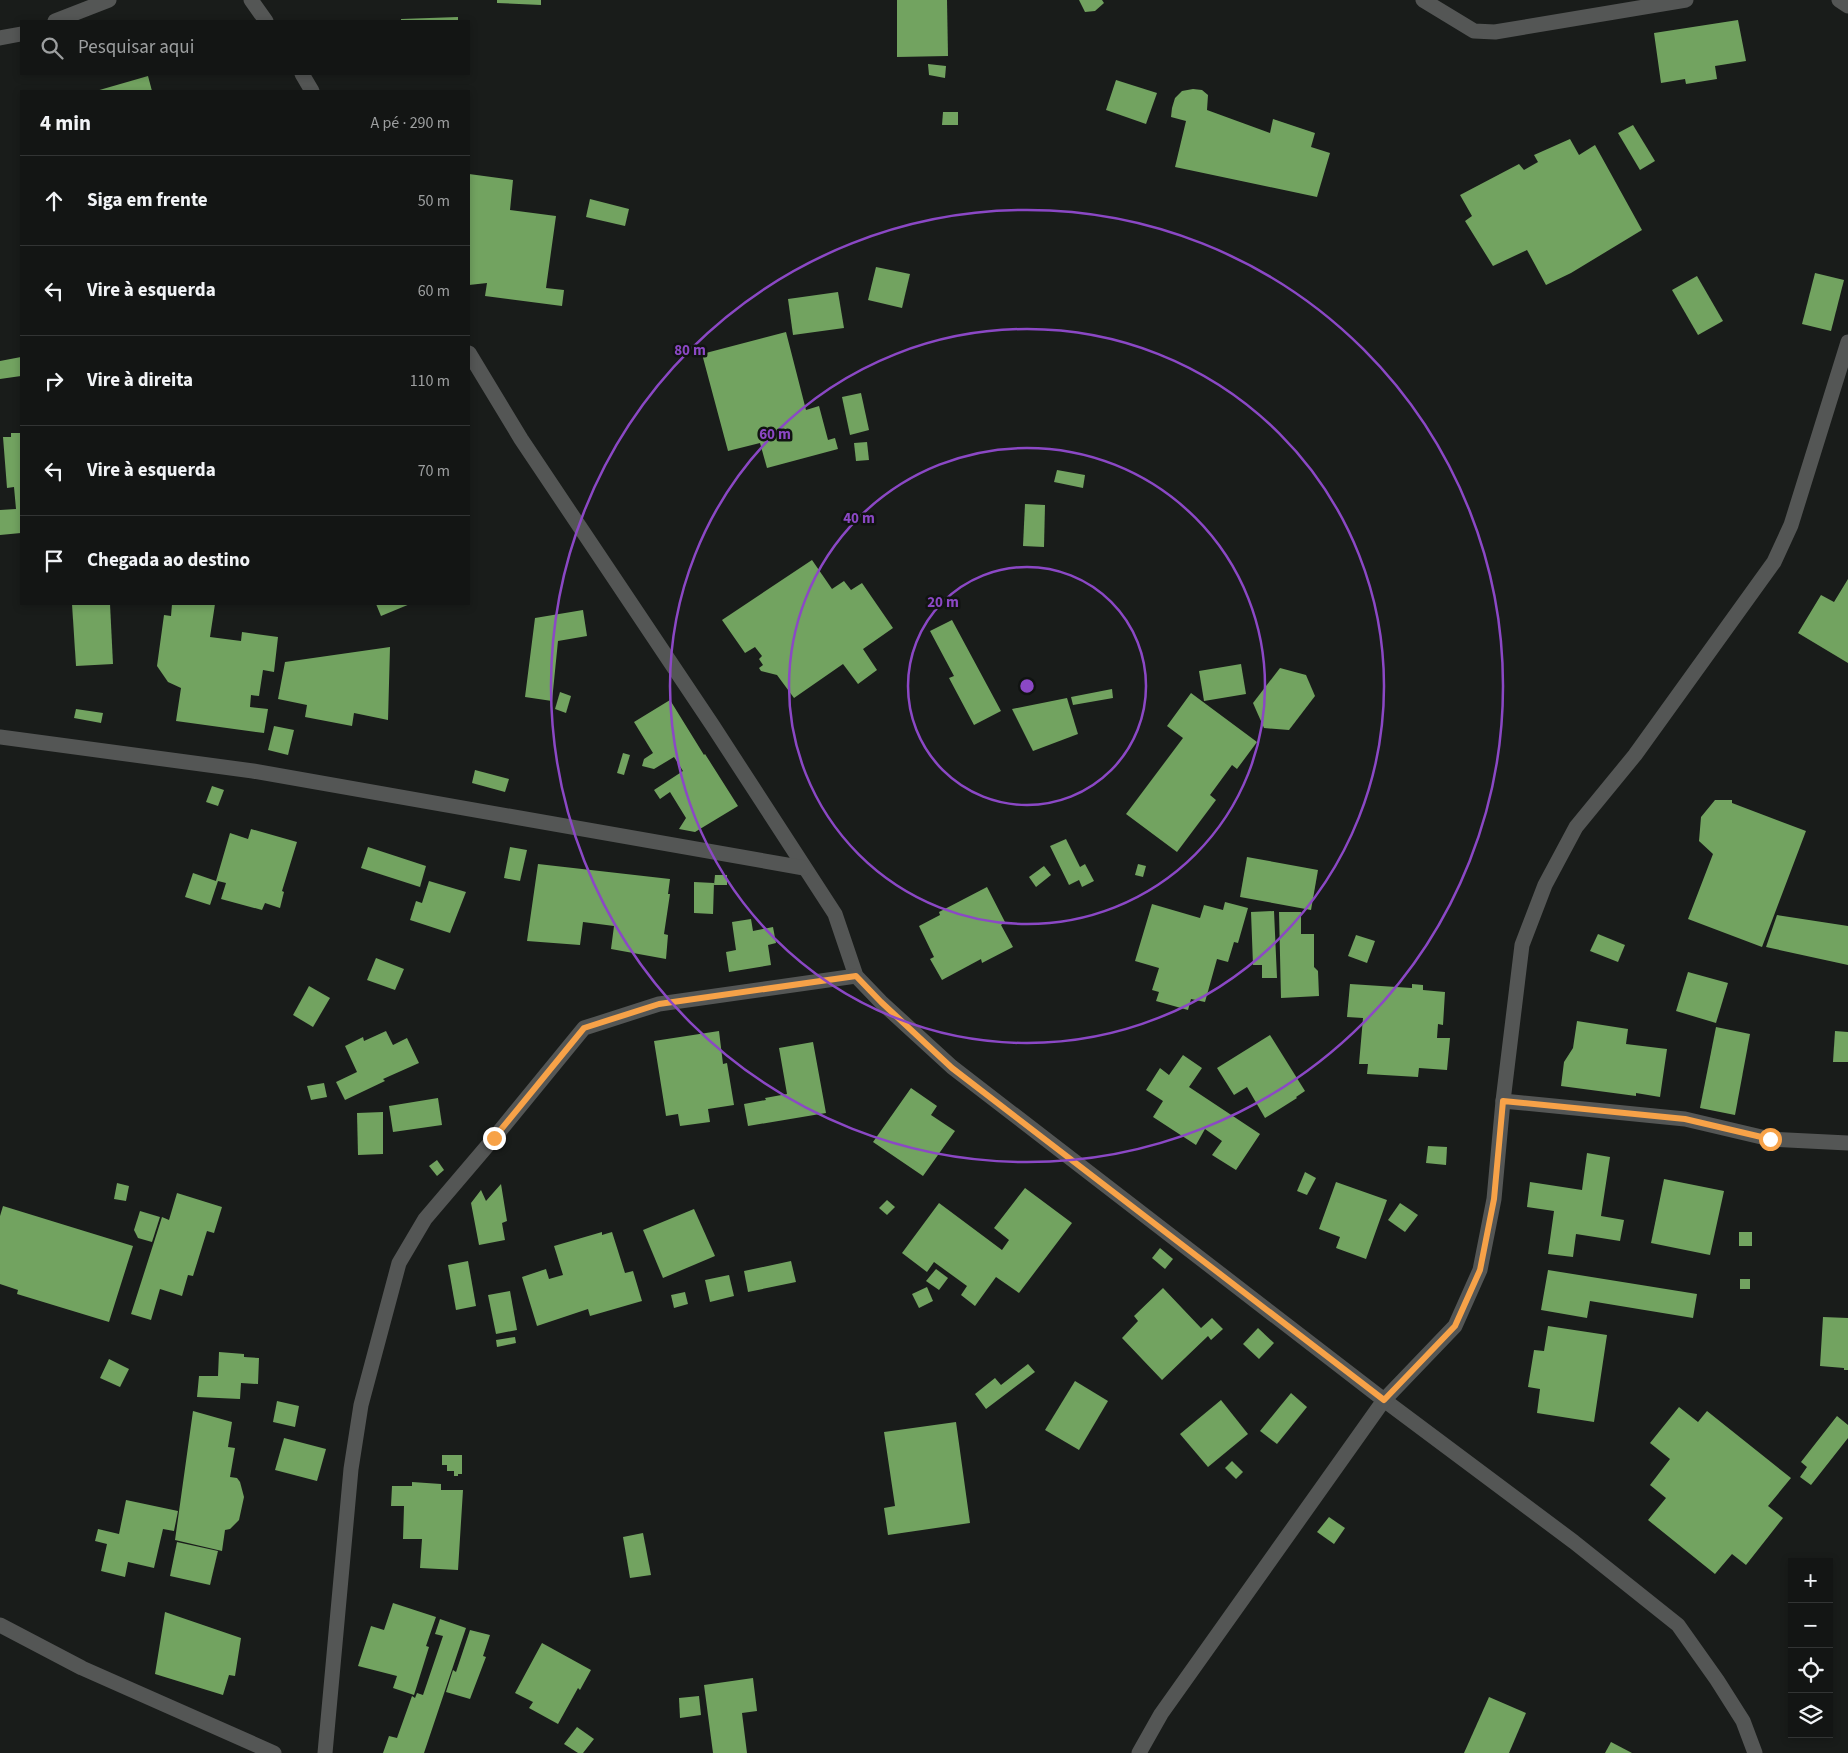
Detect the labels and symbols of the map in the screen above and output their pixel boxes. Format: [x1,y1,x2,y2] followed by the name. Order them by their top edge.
[674,340,706,361] text: 80 m
[759,424,791,445] text: 60 m
[843,508,875,529] text: 40 m
[927,592,959,613] text: 20 m
[1018,677,1036,695] centre of rings
[483,1127,506,1150] route end
[1759,1128,1782,1151] route start

